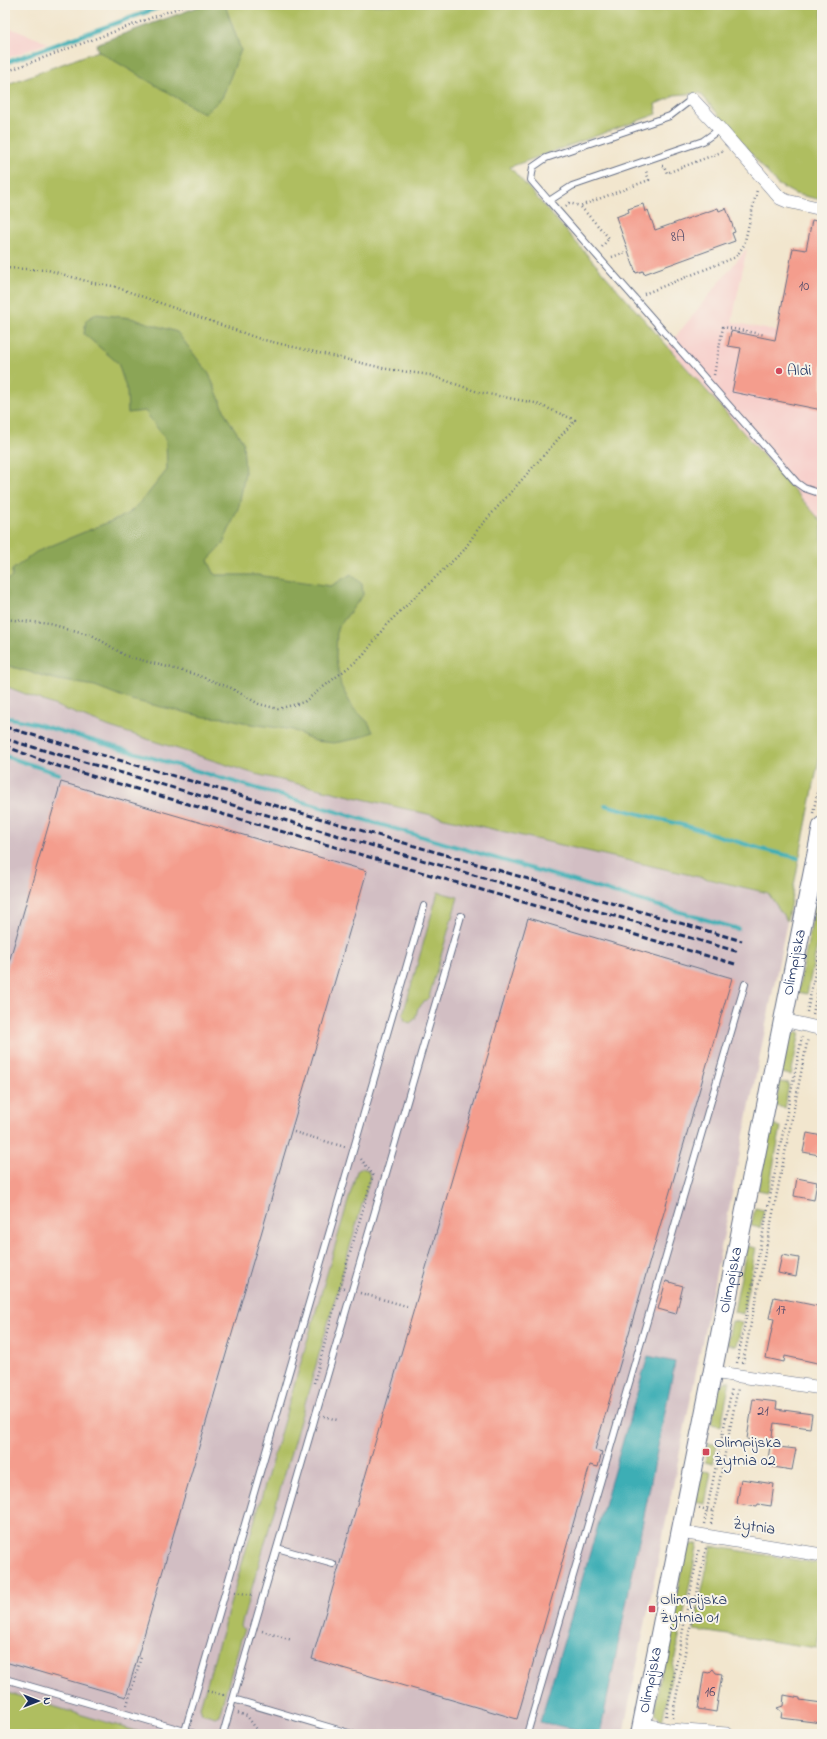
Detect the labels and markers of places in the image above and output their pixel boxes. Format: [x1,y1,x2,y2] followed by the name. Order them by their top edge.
[787,359,812,383] place label: Aldi
[774,366,784,376] marker: Aldi
[714,1431,781,1473] place label: Olimpijska Żytnia 02
[701,1447,711,1457] marker: Olimpijska Żytnia 02
[660,1588,727,1630] place label: Olimpijska Żytnia 01
[647,1604,657,1614] marker: Olimpijska Żytnia 01

